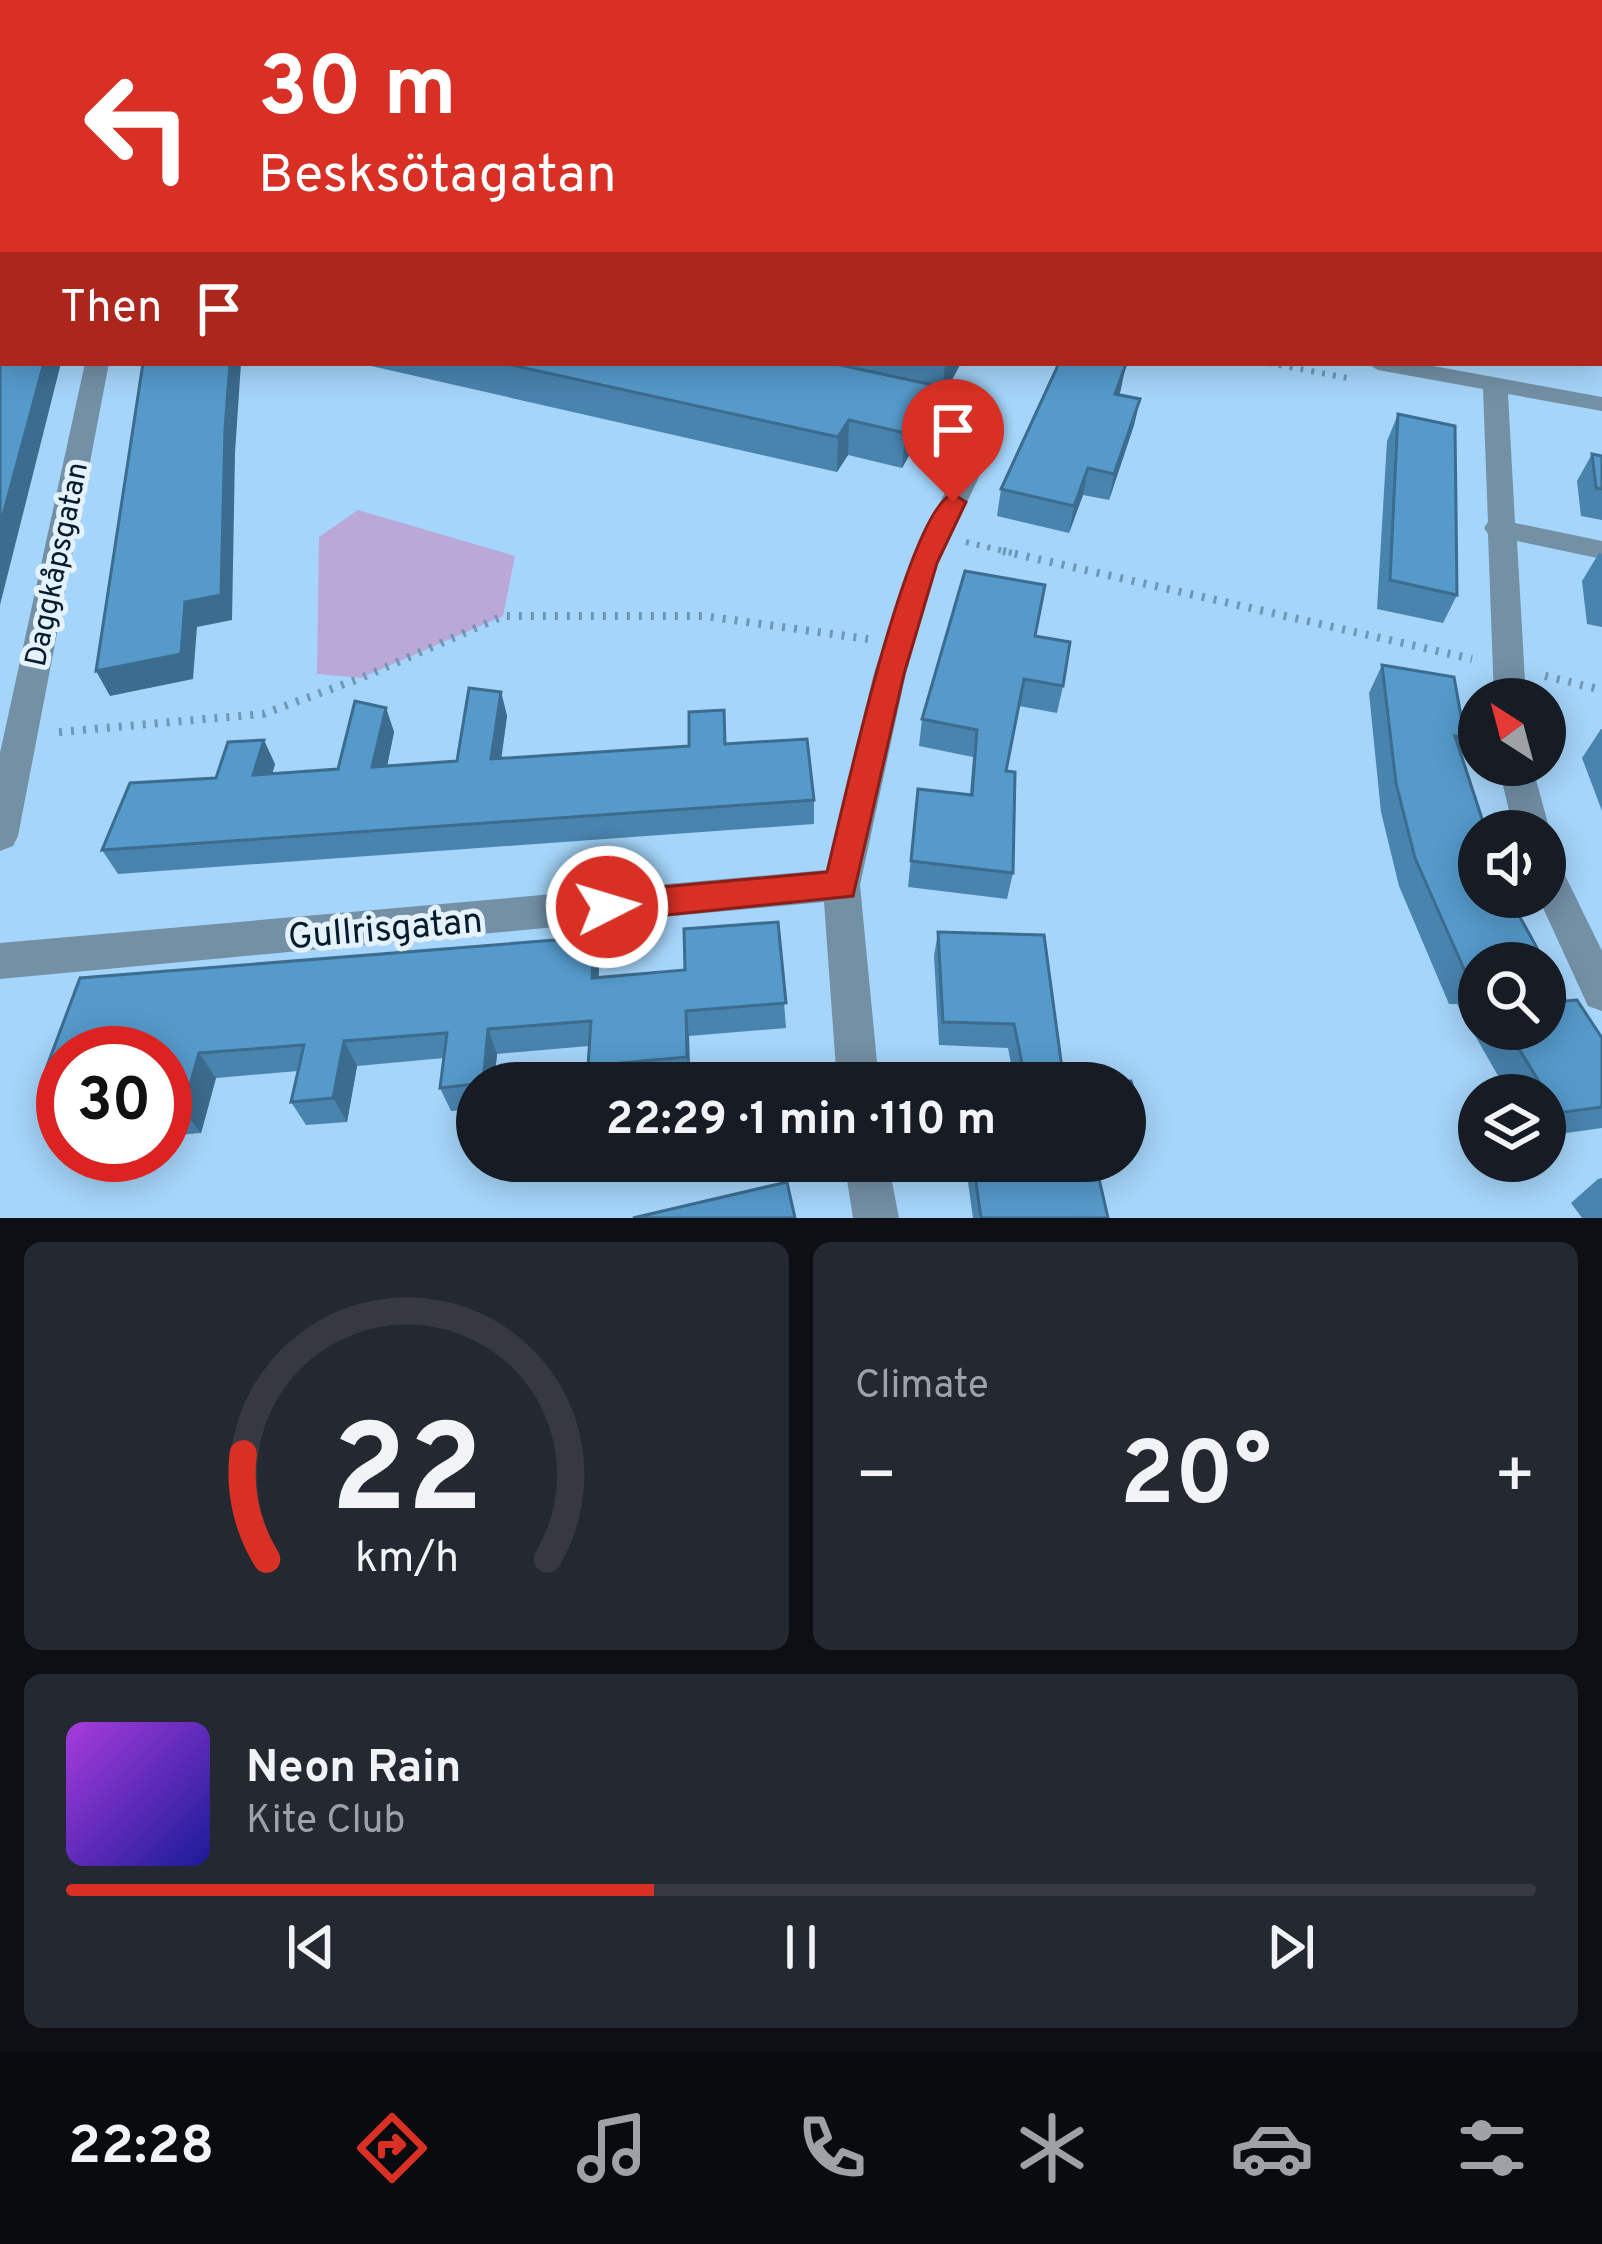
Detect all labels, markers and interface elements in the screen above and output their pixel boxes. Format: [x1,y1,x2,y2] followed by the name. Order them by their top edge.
[258,39,457,145] text: 30 m
[60,48,216,204] icon: left
[258,143,617,212] text: Besksötagatan
[186,276,252,342] icon: arrive
[60,281,162,338] text: Then
[902,379,1004,502] pin
[920,397,986,463] icon: arrive
[19,459,98,670] street label: Daggkåpsgatan
[1458,678,1566,786] north arrow
[1458,678,1566,1182] map controls
[1458,810,1566,918] button: sound
[544,844,670,970] position arrow
[286,900,485,962] street label: Gullrisgatan
[1458,942,1566,1050] button: search
[36,1026,192,1182] speed limit sign: 30
[1458,1074,1566,1182] button: layers
[606,1093,996,1150] text: 22:29 · 1 min · 110 m
[855,1363,989,1412] text: Climate
[330,1398,483,1556] text: 22
[1120,1423,1271,1536] text: 20°
[855,1438,898,1521] text: −
[1493,1438,1536,1521] text: +
[354,1533,459,1587] text: km/h
[246,1741,462,1798] text: Neon Rain
[246,1798,405,1847] text: Kite Club
[278,1914,344,1980] icon: previous
[768,1914,834,1980] icon: pause
[1258,1914,1324,1980] icon: next
[350,2106,434,2190] icon: directions
[570,2106,654,2190] icon: music
[790,2106,874,2190] icon: phone
[1010,2106,1094,2190] icon: climate
[1230,2106,1314,2190] icon: car
[1450,2106,1534,2190] icon: filters
[68,2114,214,2183] text: 22:28

